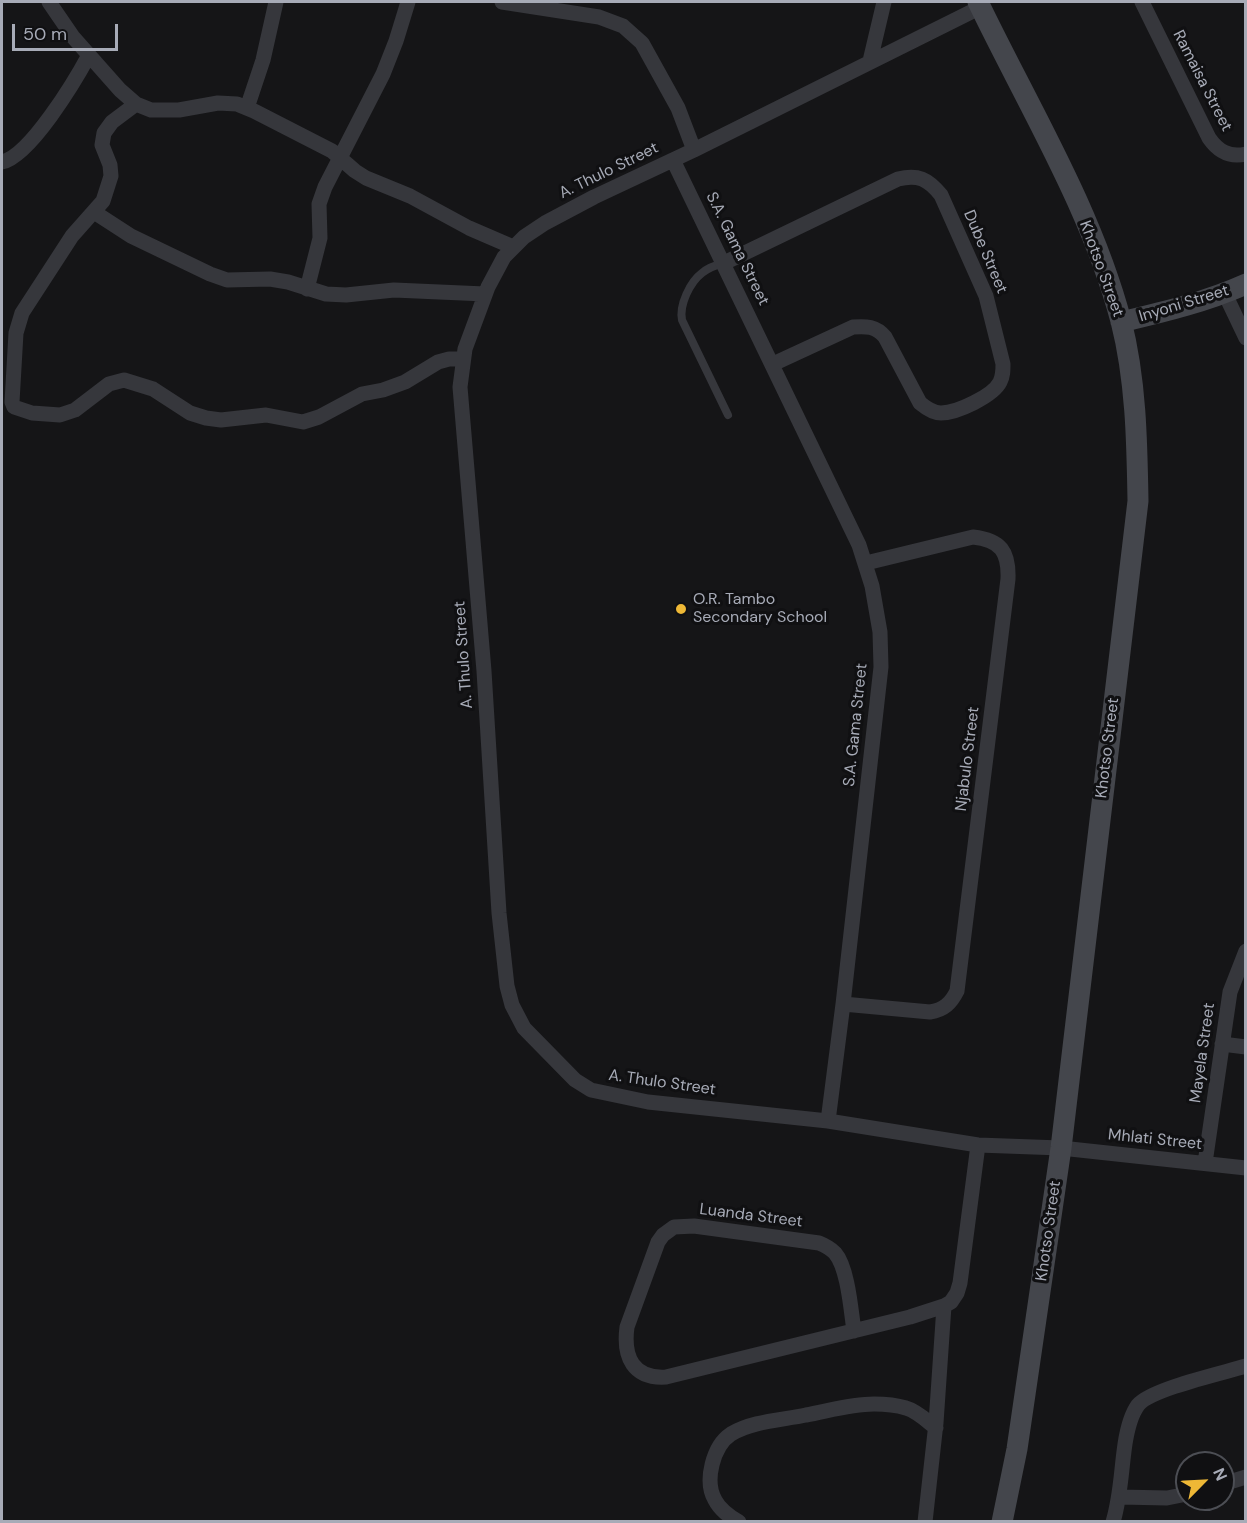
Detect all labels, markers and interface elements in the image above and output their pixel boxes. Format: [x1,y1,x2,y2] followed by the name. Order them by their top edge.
[15,12,122,50] scale bar
[23,22,67,46] text: 50 m
[1168,27,1236,135] street label: Ramaisa Street
[556,139,662,203] street label: A. Thulo Street
[701,189,773,309] street label: S.A. Gama Street
[959,207,1011,297] street label: Dube Street
[1075,218,1127,320] street label: Khotso Street
[1137,281,1231,327] street label: Inyoni Street
[693,590,827,628] place label: O.R. Tambo Secondary School
[451,600,477,710] street label: A. Thulo Street
[674,602,688,616] marker: O.R. Tambo Secondary School
[840,662,872,788] street label: S.A. Gama Street
[1092,697,1124,799] street label: Khotso Street
[952,705,984,813] street label: Njabulo Street
[1186,1002,1220,1104] street label: Mayela Street
[607,1066,717,1100] street label: A. Thulo Street
[1107,1126,1203,1154] street label: Mhlati Street
[1032,1180,1066,1282] street label: Khotso Street
[698,1200,804,1232] street label: Luanda Street
[1175,1451,1235,1511] north arrow
[1208,1465,1232,1484] text: N

